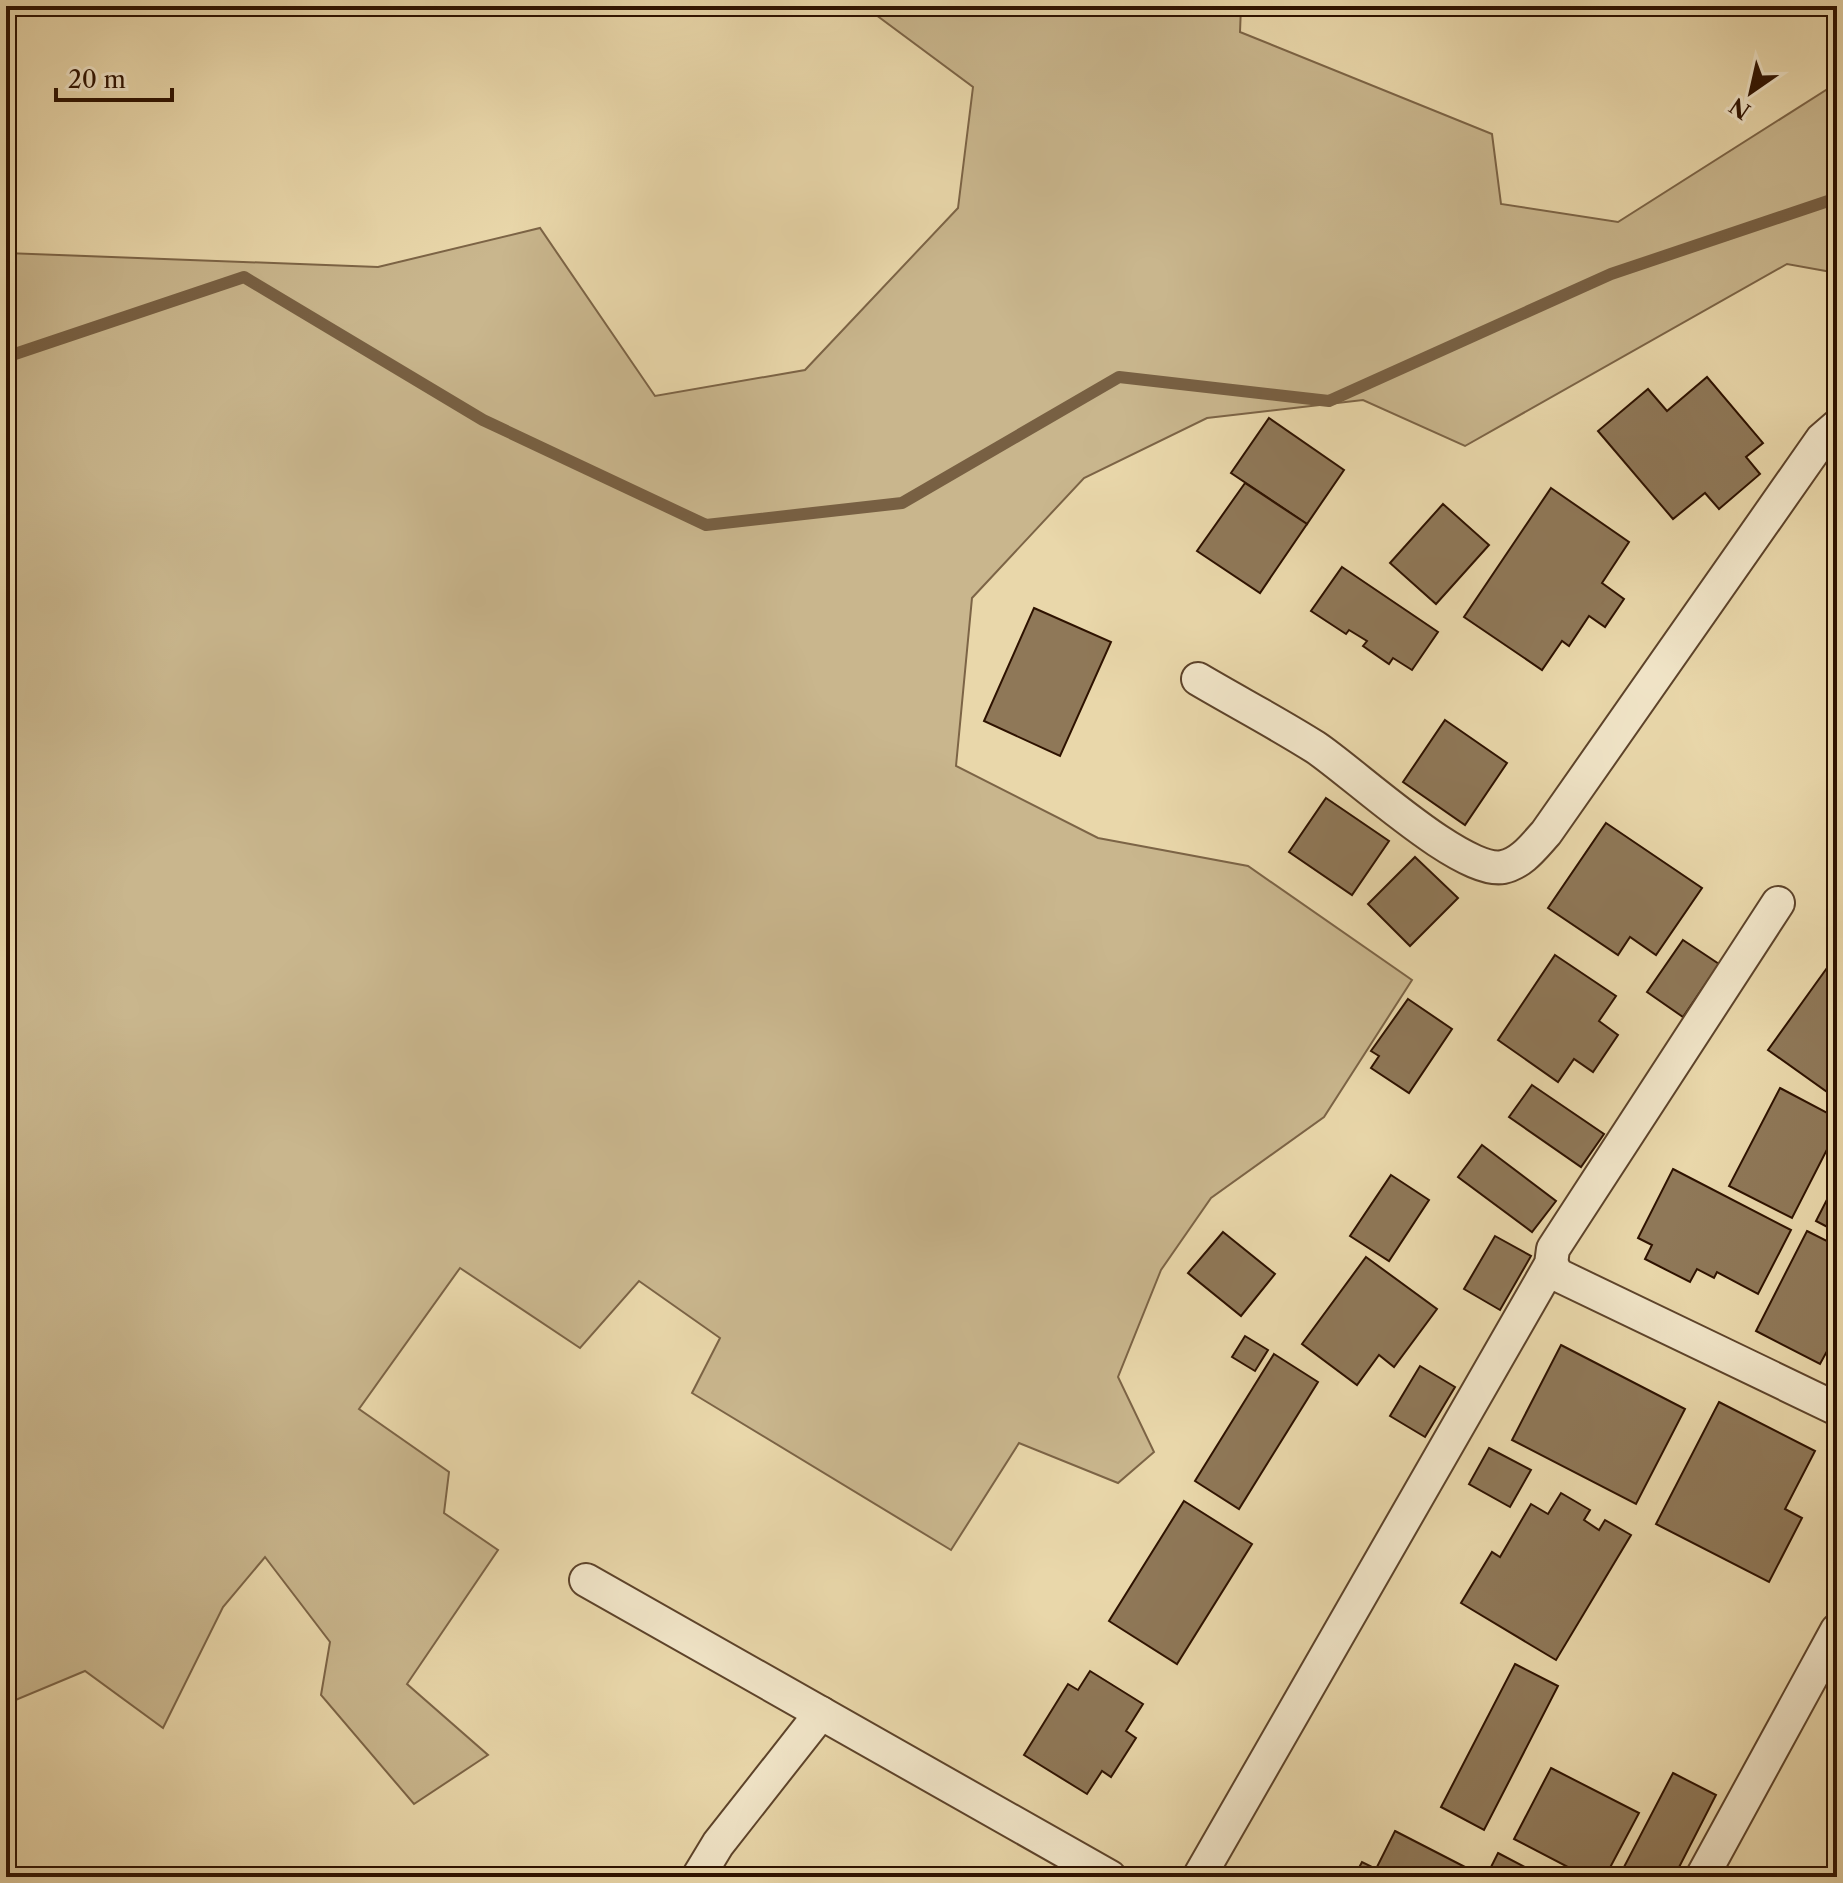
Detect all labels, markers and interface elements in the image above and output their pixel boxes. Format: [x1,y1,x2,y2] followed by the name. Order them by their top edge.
[56,52,172,102] scale bar
[1711,52,1791,132] north arrow
[68,65,126,94] text: 20 m
[1725,92,1756,125] text: N

